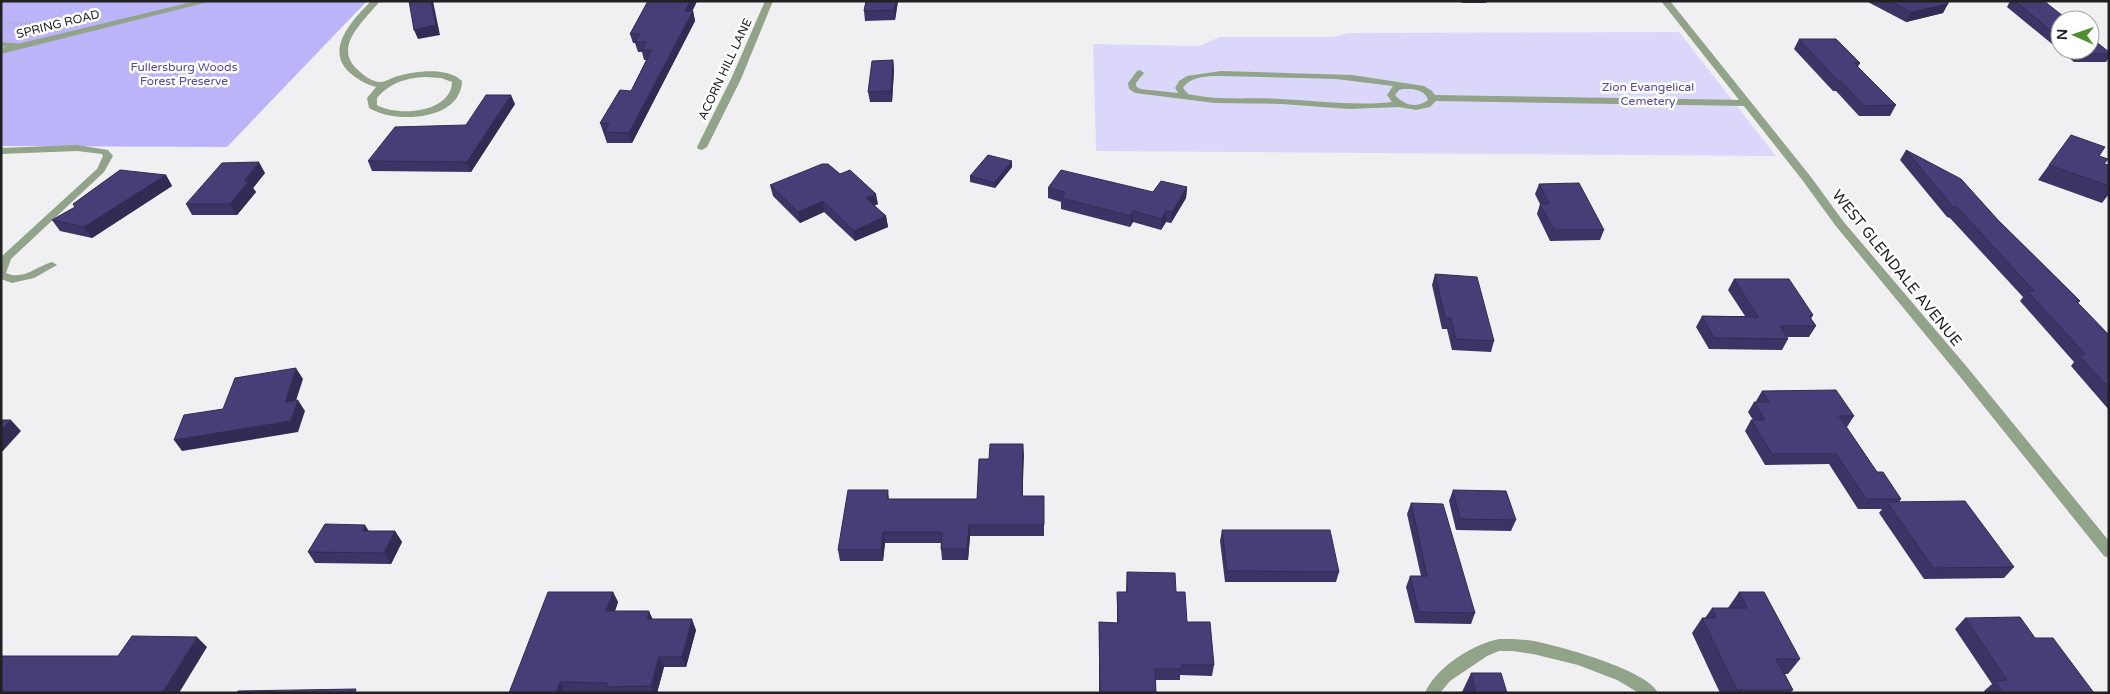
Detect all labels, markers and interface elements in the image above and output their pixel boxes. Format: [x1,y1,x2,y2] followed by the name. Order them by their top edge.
[15,7,101,41] street label: SPRING ROAD
[2050,10,2100,60] north arrow
[695,16,755,122] street label: ACORN HILL LANE
[2054,29,2071,40] text: N
[131,60,238,88] park label: Fullersburg Woods Forest Preserve
[1602,80,1694,108] park label: Zion Evangelical Cemetery
[1828,186,1966,350] street label: WEST GLENDALE AVENUE

